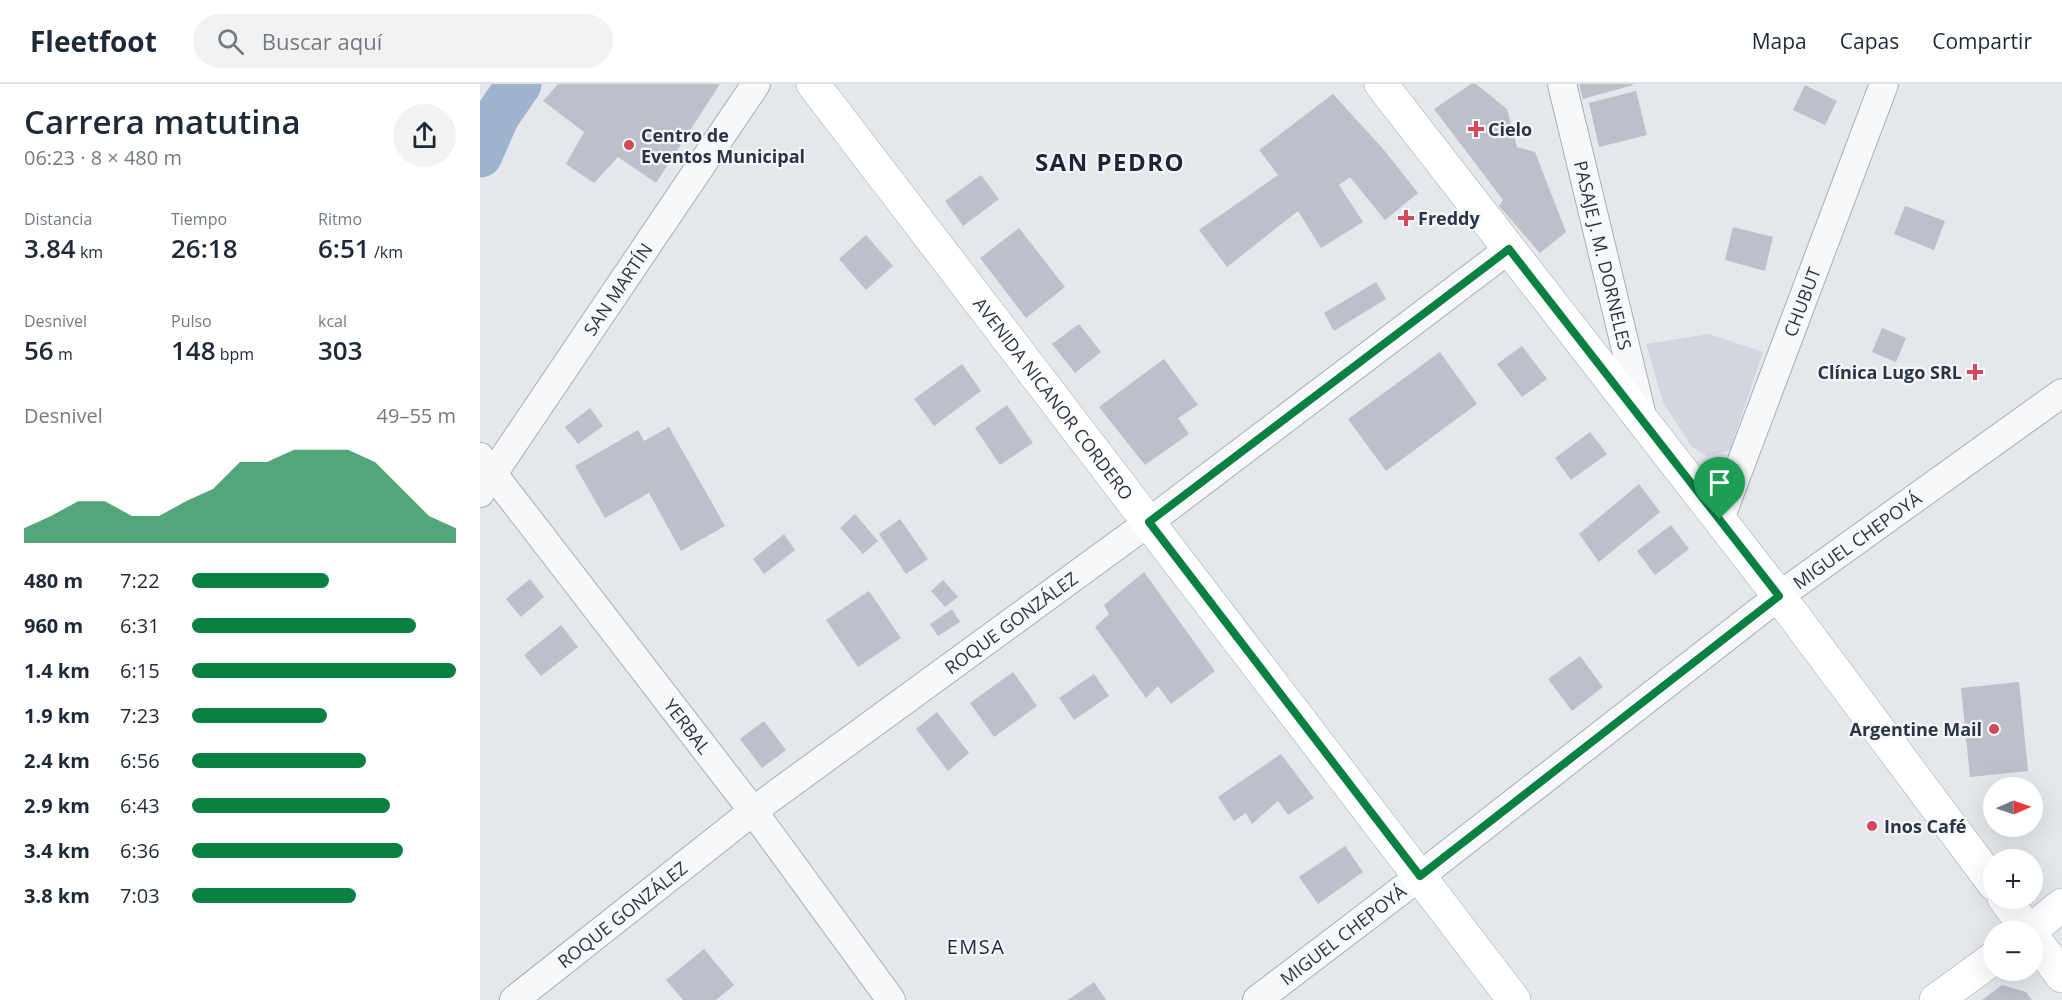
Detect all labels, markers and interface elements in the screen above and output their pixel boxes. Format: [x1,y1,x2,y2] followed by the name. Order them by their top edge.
[193,14,613,68] search box
[30,22,157,60] text: Fleetfoot
[214,25,247,58] icon: search
[262,26,382,56] text: Buscar aquí
[1752,27,1807,55] text: Mapa
[1840,27,1899,55] text: Capas
[1932,27,2032,55] text: Compartir
[24,99,301,144] text: Carrera matutina
[393,104,456,167] button: share
[1488,117,1532,141] place label: Cielo
[1469,122,1483,136] marker: Cielo
[641,123,805,168] place label: Centro de Eventos Municipal
[622,138,636,152] marker: Centro de Eventos Municipal
[24,144,182,171] text: 06:23 · 8 × 480 m
[1035,145,1185,178] district label: SAN PEDRO
[1569,158,1638,352] street label: PASAJE J. M. DORNELES
[1418,206,1480,230] place label: Freddy
[24,208,92,230] text: Distancia
[171,208,227,230] text: Tiempo
[318,208,362,230] text: Ritmo
[1399,211,1413,225] marker: Freddy
[24,230,76,266] text: 3.84
[171,230,238,266] text: 26:18
[318,230,370,266] text: 6:51
[578,238,657,340] street label: SAN MARTÍN
[76,241,103,263] text: km
[370,241,403,263] text: /km
[1778,264,1826,340] street label: CHUBUT
[968,292,1139,505] street label: AVENIDA NICANOR CORDERO
[24,310,87,332] text: Desnivel
[171,310,212,332] text: Pulso
[318,310,347,332] text: kcal
[24,332,54,368] text: 56
[171,332,216,368] text: 148
[318,332,363,368] text: 303
[54,343,73,365] text: m
[216,343,254,365] text: bpm
[1817,360,1962,384] place label: Clínica Lugo SRL
[1966,363,1984,381] marker: Clínica Lugo SRL
[24,402,103,429] text: Desnivel
[377,402,456,429] text: 49–55 m
[1694,457,1745,519] pin
[1703,466,1736,499] icon: arrive
[1788,486,1926,594] street label: MIGUEL CHEPOYÁ
[940,566,1082,679] street label: ROQUE GONZÁLEZ
[24,567,83,594] text: 480 m
[120,567,160,594] text: 7:22
[24,612,83,639] text: 960 m
[120,612,160,639] text: 6:31
[24,657,90,684] text: 1.4 km
[120,657,160,684] text: 6:15
[659,694,717,759] street label: YERBAL
[24,702,90,729] text: 1.9 km
[120,702,160,729] text: 7:23
[1849,717,1982,741] place label: Argentine Mail
[1987,722,2001,736] marker: Argentine Mail
[24,747,90,774] text: 2.4 km
[120,747,160,774] text: 6:56
[1983,777,2043,837] north arrow
[1983,777,2043,981] map controls
[24,792,90,819] text: 2.9 km
[120,792,160,819] text: 6:43
[1884,814,1967,838] place label: Inos Café
[1865,819,1879,833] marker: Inos Café
[24,837,90,864] text: 3.4 km
[120,837,160,864] text: 6:36
[1983,849,2043,909] button: +
[552,856,692,973] street label: ROQUE GONZÁLEZ
[1275,879,1411,990] street label: MIGUEL CHEPOYÁ
[24,882,90,909] text: 3.8 km
[120,882,160,909] text: 7:03
[1983,921,2043,981] button: −
[947,933,1005,960] district label: EMSA

